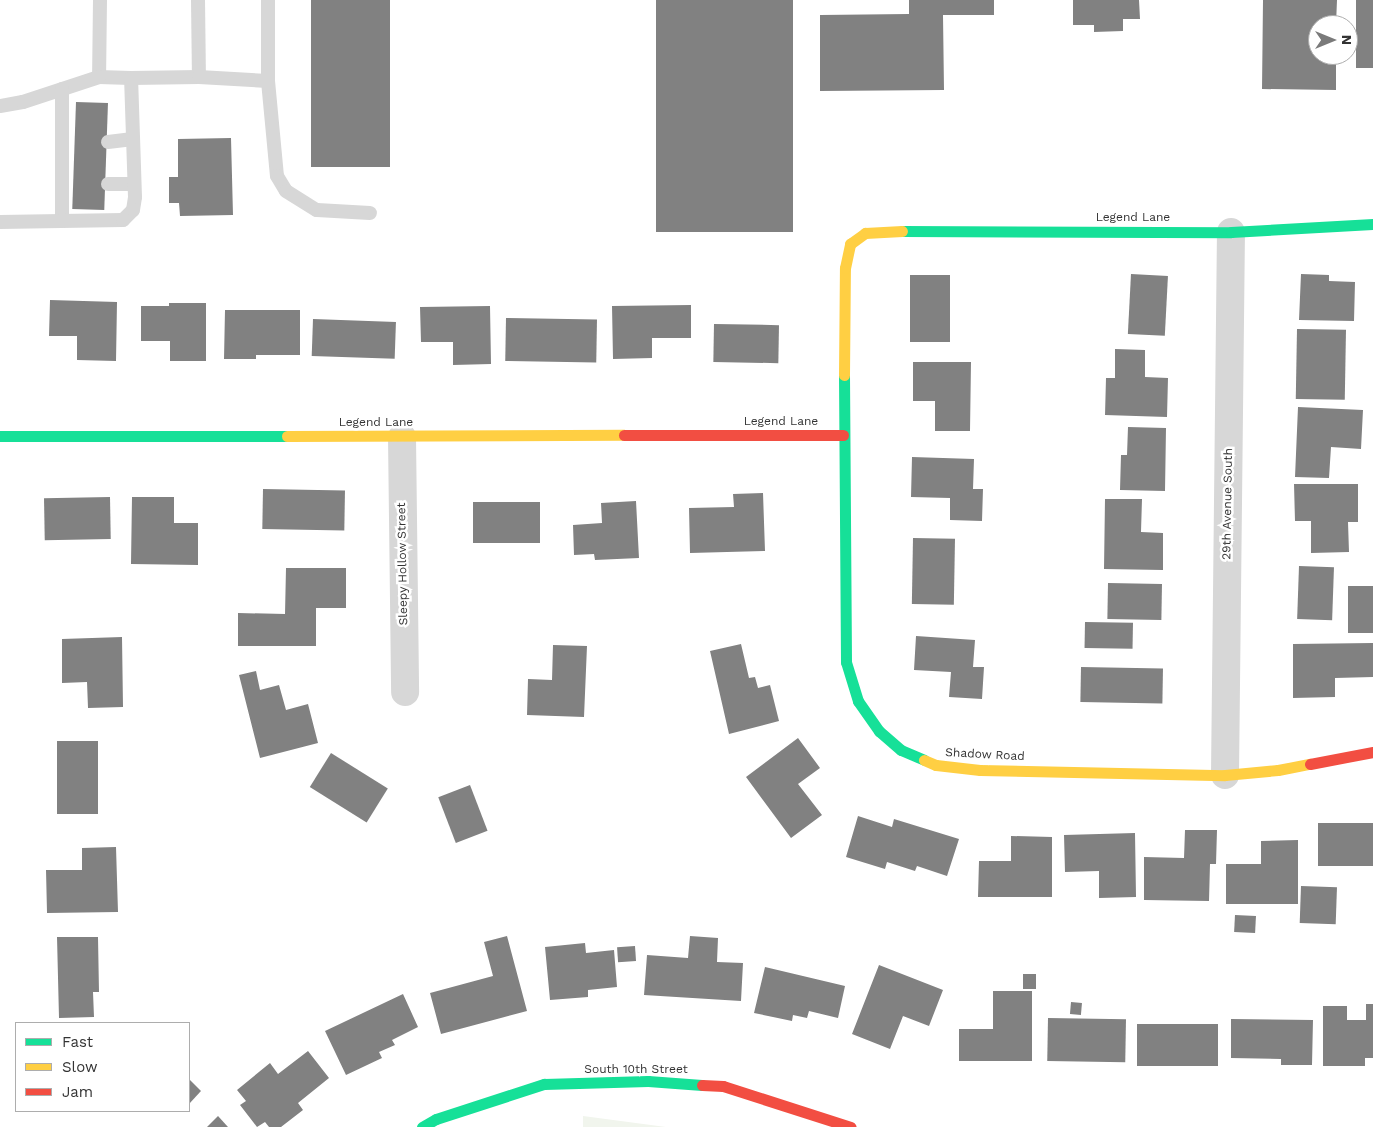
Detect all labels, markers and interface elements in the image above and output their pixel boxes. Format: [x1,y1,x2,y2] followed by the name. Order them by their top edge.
[1308,15,1358,65] north arrow
[1339,35,1355,45] text: N
[1096,211,1170,225] street label: Legend Lane
[744,415,818,429] street label: Legend Lane
[339,416,413,430] street label: Legend Lane
[1220,448,1236,560] street label: 29th Avenue South
[395,502,411,626] street label: Sleepy Hollow Street
[945,746,1025,764] street label: Shadow Road
[15,1022,190,1112] legend
[62,1033,93,1051] text: Fast
[62,1058,98,1076] text: Slow
[584,1063,688,1077] street label: South 10th Street
[62,1083,93,1101] text: Jam

